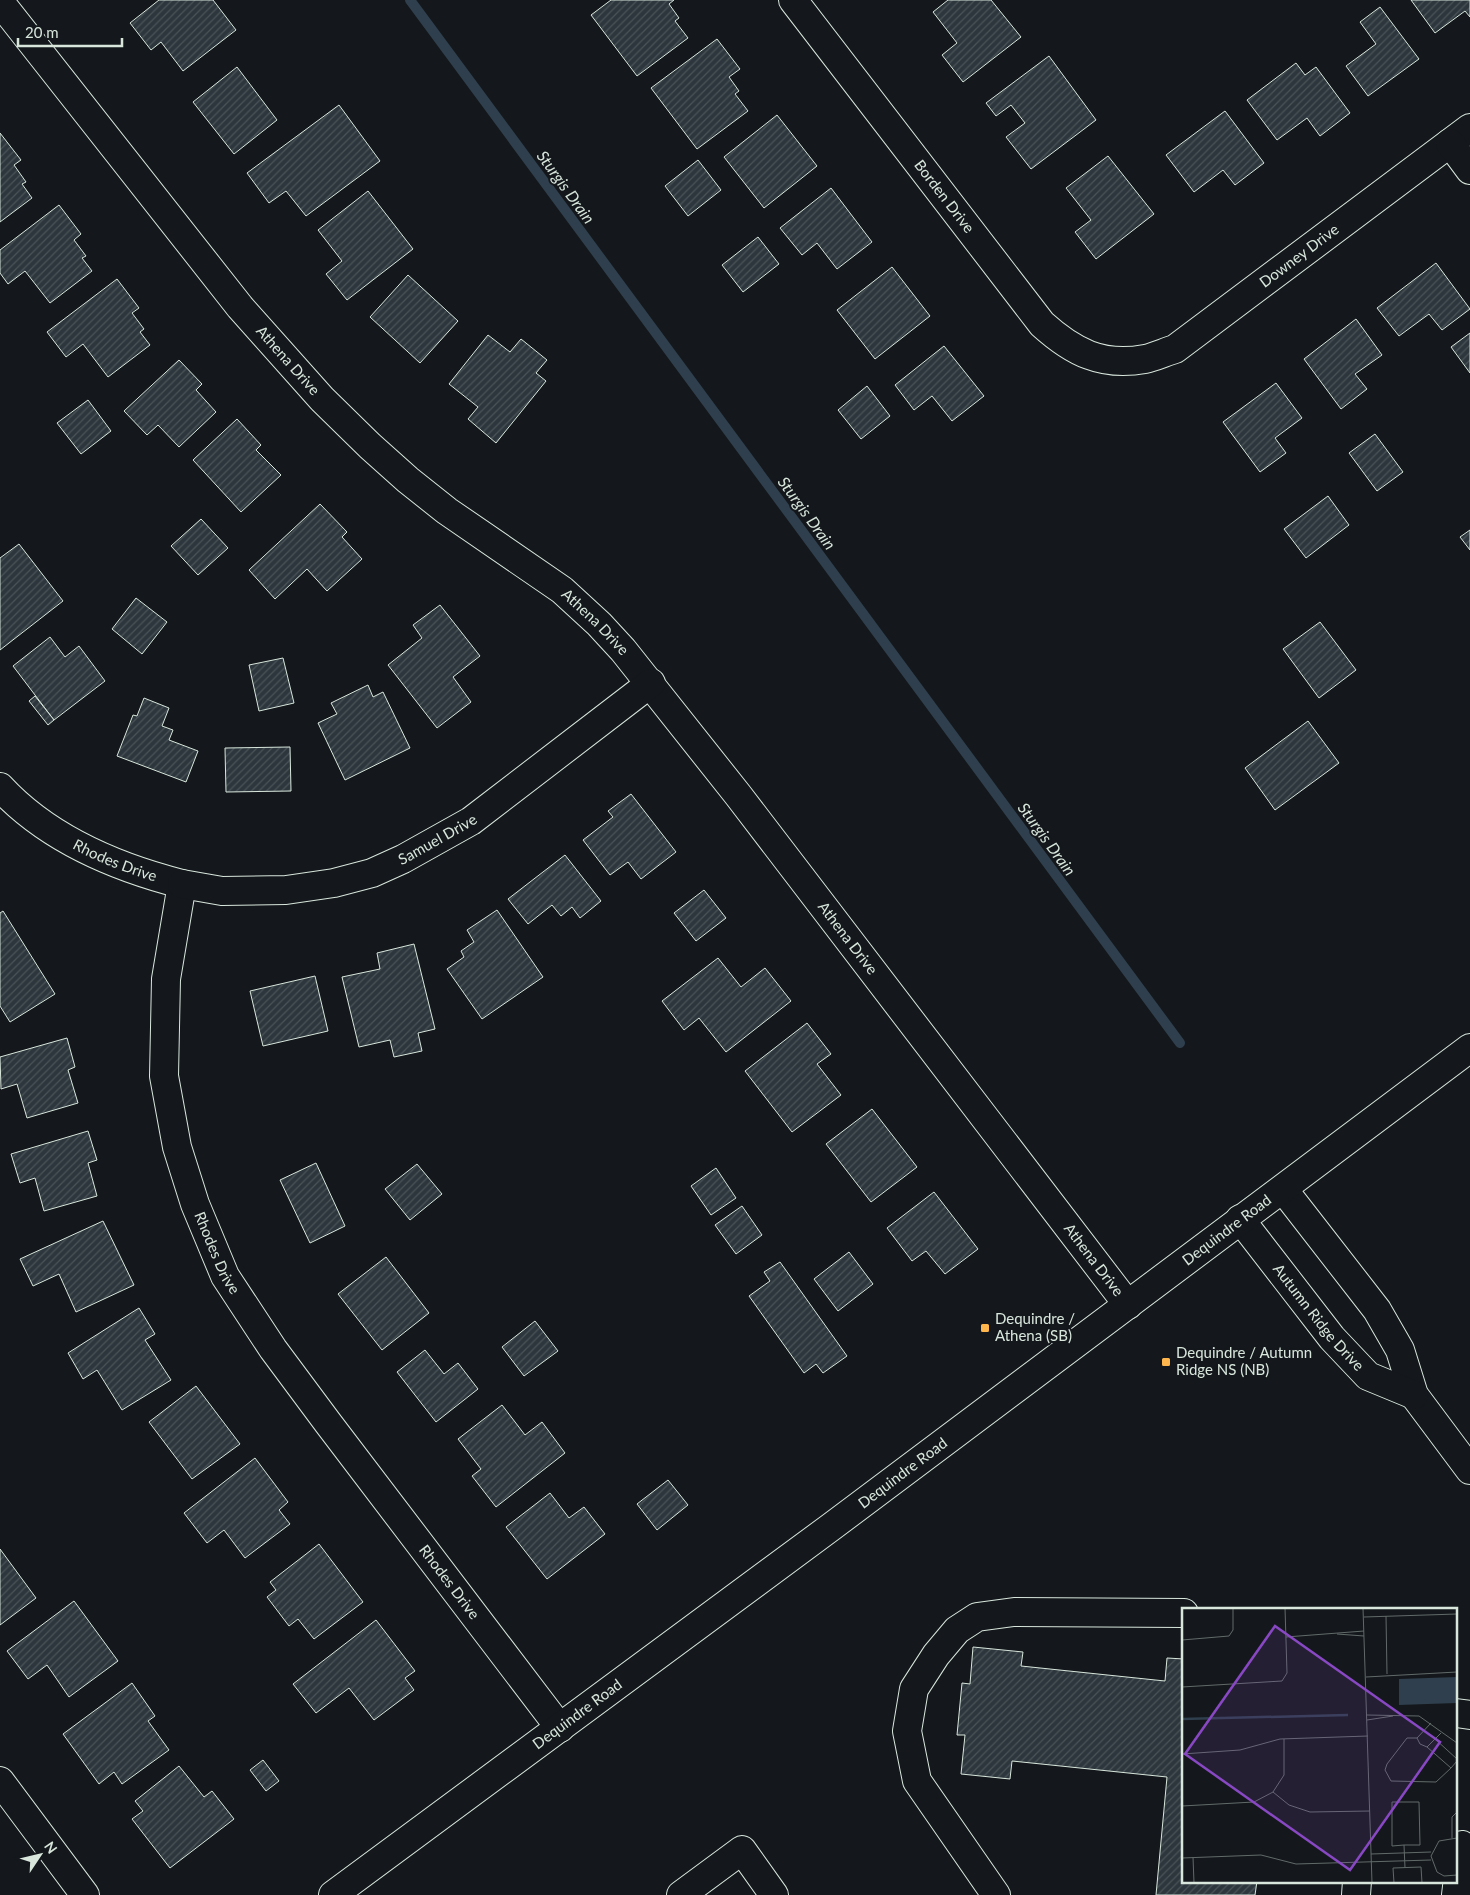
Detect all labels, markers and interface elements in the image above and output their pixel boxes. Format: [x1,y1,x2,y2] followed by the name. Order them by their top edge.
[18,15,121,47] scale bar
[25,23,59,41] text: 20 m
[534,147,599,227] water label: Sturgis Drain
[911,156,979,236] street label: Borden Drive
[1255,219,1342,291] street label: Downey Drive
[253,322,324,398] street label: Athena Drive
[775,473,840,553] water label: Sturgis Drain
[559,584,633,658] street label: Athena Drive
[1015,799,1080,879] water label: Sturgis Drain
[395,810,480,868] street label: Samuel Drive
[70,835,159,885] street label: Rhodes Drive
[815,898,882,978] street label: Athena Drive
[1178,1190,1274,1269] street label: Dequindre Road
[191,1209,244,1297] street label: Rhodes Drive
[1061,1219,1128,1299] street label: Athena Drive
[1270,1260,1368,1374] street label: Autumn Ridge Drive
[995,1309,1075,1344] place label: Dequindre / Athena (SB)
[979,1322,991,1334] marker: Dequindre / Athena (SB)
[1176,1343,1312,1378] place label: Dequindre / Autumn Ridge NS (NB)
[1160,1356,1172,1368] marker: Dequindre / Autumn Ridge NS (NB)
[854,1433,950,1512] street label: Dequindre Road
[416,1541,484,1622] street label: Rhodes Drive
[1182,1608,1458,1882] inset map
[529,1675,625,1752] street label: Dequindre Road
[15,1830,65,1880] north arrow
[41,1838,61,1857] text: N

